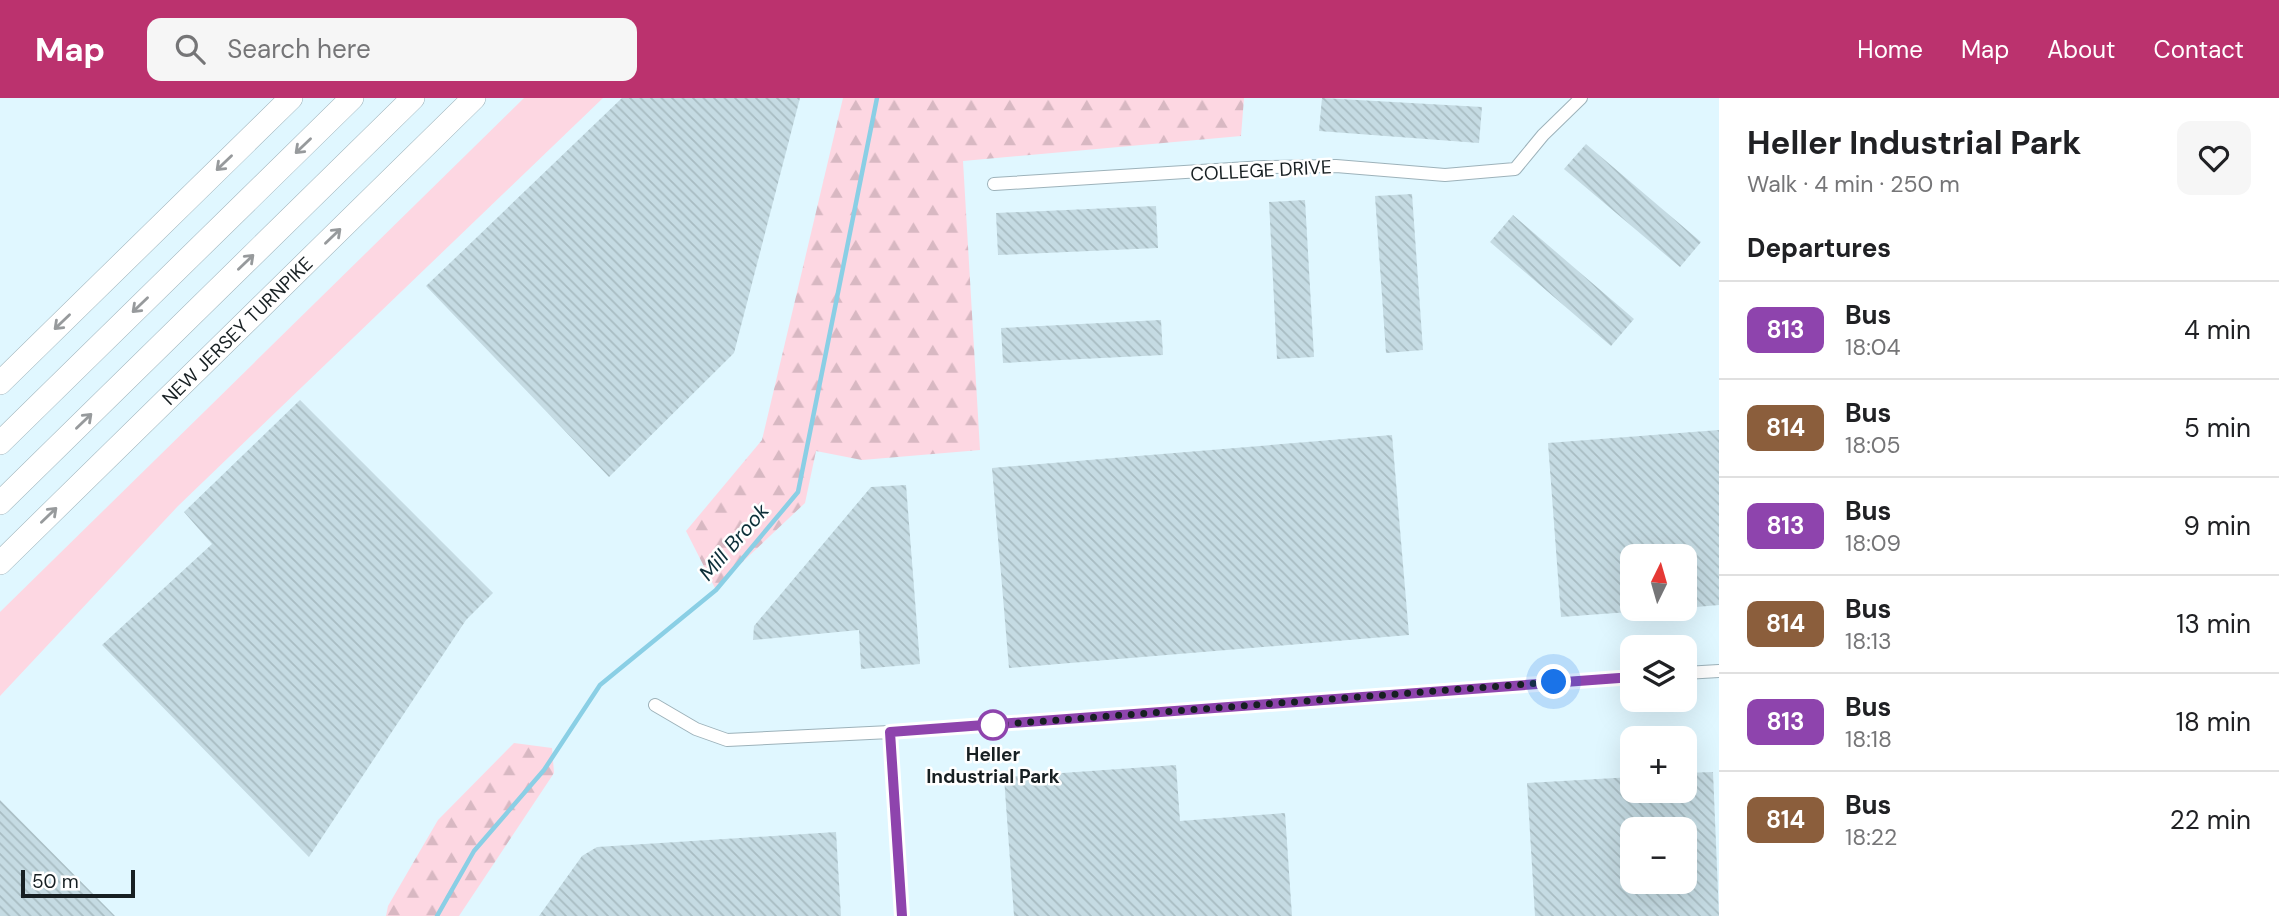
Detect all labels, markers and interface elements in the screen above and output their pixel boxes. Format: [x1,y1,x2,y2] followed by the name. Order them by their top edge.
[147,18,637,81] search box
[35,28,105,71] text: Map
[171,30,209,68] icon: search
[227,32,371,66] text: Search here
[1857,34,1923,65] text: Home
[1961,34,2009,65] text: Map
[2047,34,2116,65] text: About
[2154,34,2244,65] text: Contact
[1747,121,2081,164] text: Heller Industrial Park
[2177,121,2251,195] button: heart
[295,137,312,154] one-way arrow
[216,154,233,171] one-way arrow
[1190,154,1332,187] street label: COLLEGE DRIVE
[1747,169,1960,199] text: Walk · 4 min · 250 m
[325,227,342,244] one-way arrow
[1747,231,1891,265] text: Departures
[157,251,318,410] street label: NEW JERSEY TURNPIKE
[237,254,254,271] one-way arrow
[132,297,149,314] one-way arrow
[1845,298,1891,332] text: Bus
[2184,313,2251,347] text: 4 min
[54,314,71,331] one-way arrow
[1767,314,1804,345] text: 813
[1845,332,1901,362] text: 18:04
[1845,396,1891,430] text: Bus
[2184,411,2251,445] text: 5 min
[1766,412,1805,443] text: 814
[75,413,92,430] one-way arrow
[1845,430,1901,460] text: 18:05
[1845,494,1891,528] text: Bus
[693,497,776,587] water label: Mill Brook
[40,507,57,524] one-way arrow
[2183,509,2251,543] text: 9 min
[1767,510,1804,541] text: 813
[1845,528,1901,558] text: 18:09
[1620,544,1698,621] north arrow
[1620,544,1697,894] map controls
[1845,592,1891,626] text: Bus
[2176,607,2251,641] text: 13 min
[1766,608,1805,639] text: 814
[1845,626,1892,656] text: 18:13
[1620,635,1697,712] button: layers
[1536,664,1571,699] your location
[1845,690,1891,724] text: Bus
[2176,705,2251,739] text: 18 min
[1767,706,1804,737] text: 813
[978,710,1008,740] marker: Heller Industrial Park
[1845,724,1892,754] text: 18:18
[1620,726,1697,803] button: +
[926,742,1060,789] place label: Heller Industrial Park
[1845,788,1891,822] text: Bus
[2170,803,2251,837] text: 22 min
[1766,804,1805,835] text: 814
[1620,817,1697,894] button: −
[1845,822,1897,852] text: 18:22
[21,867,135,899] scale bar
[32,869,79,894] text: 50 m

